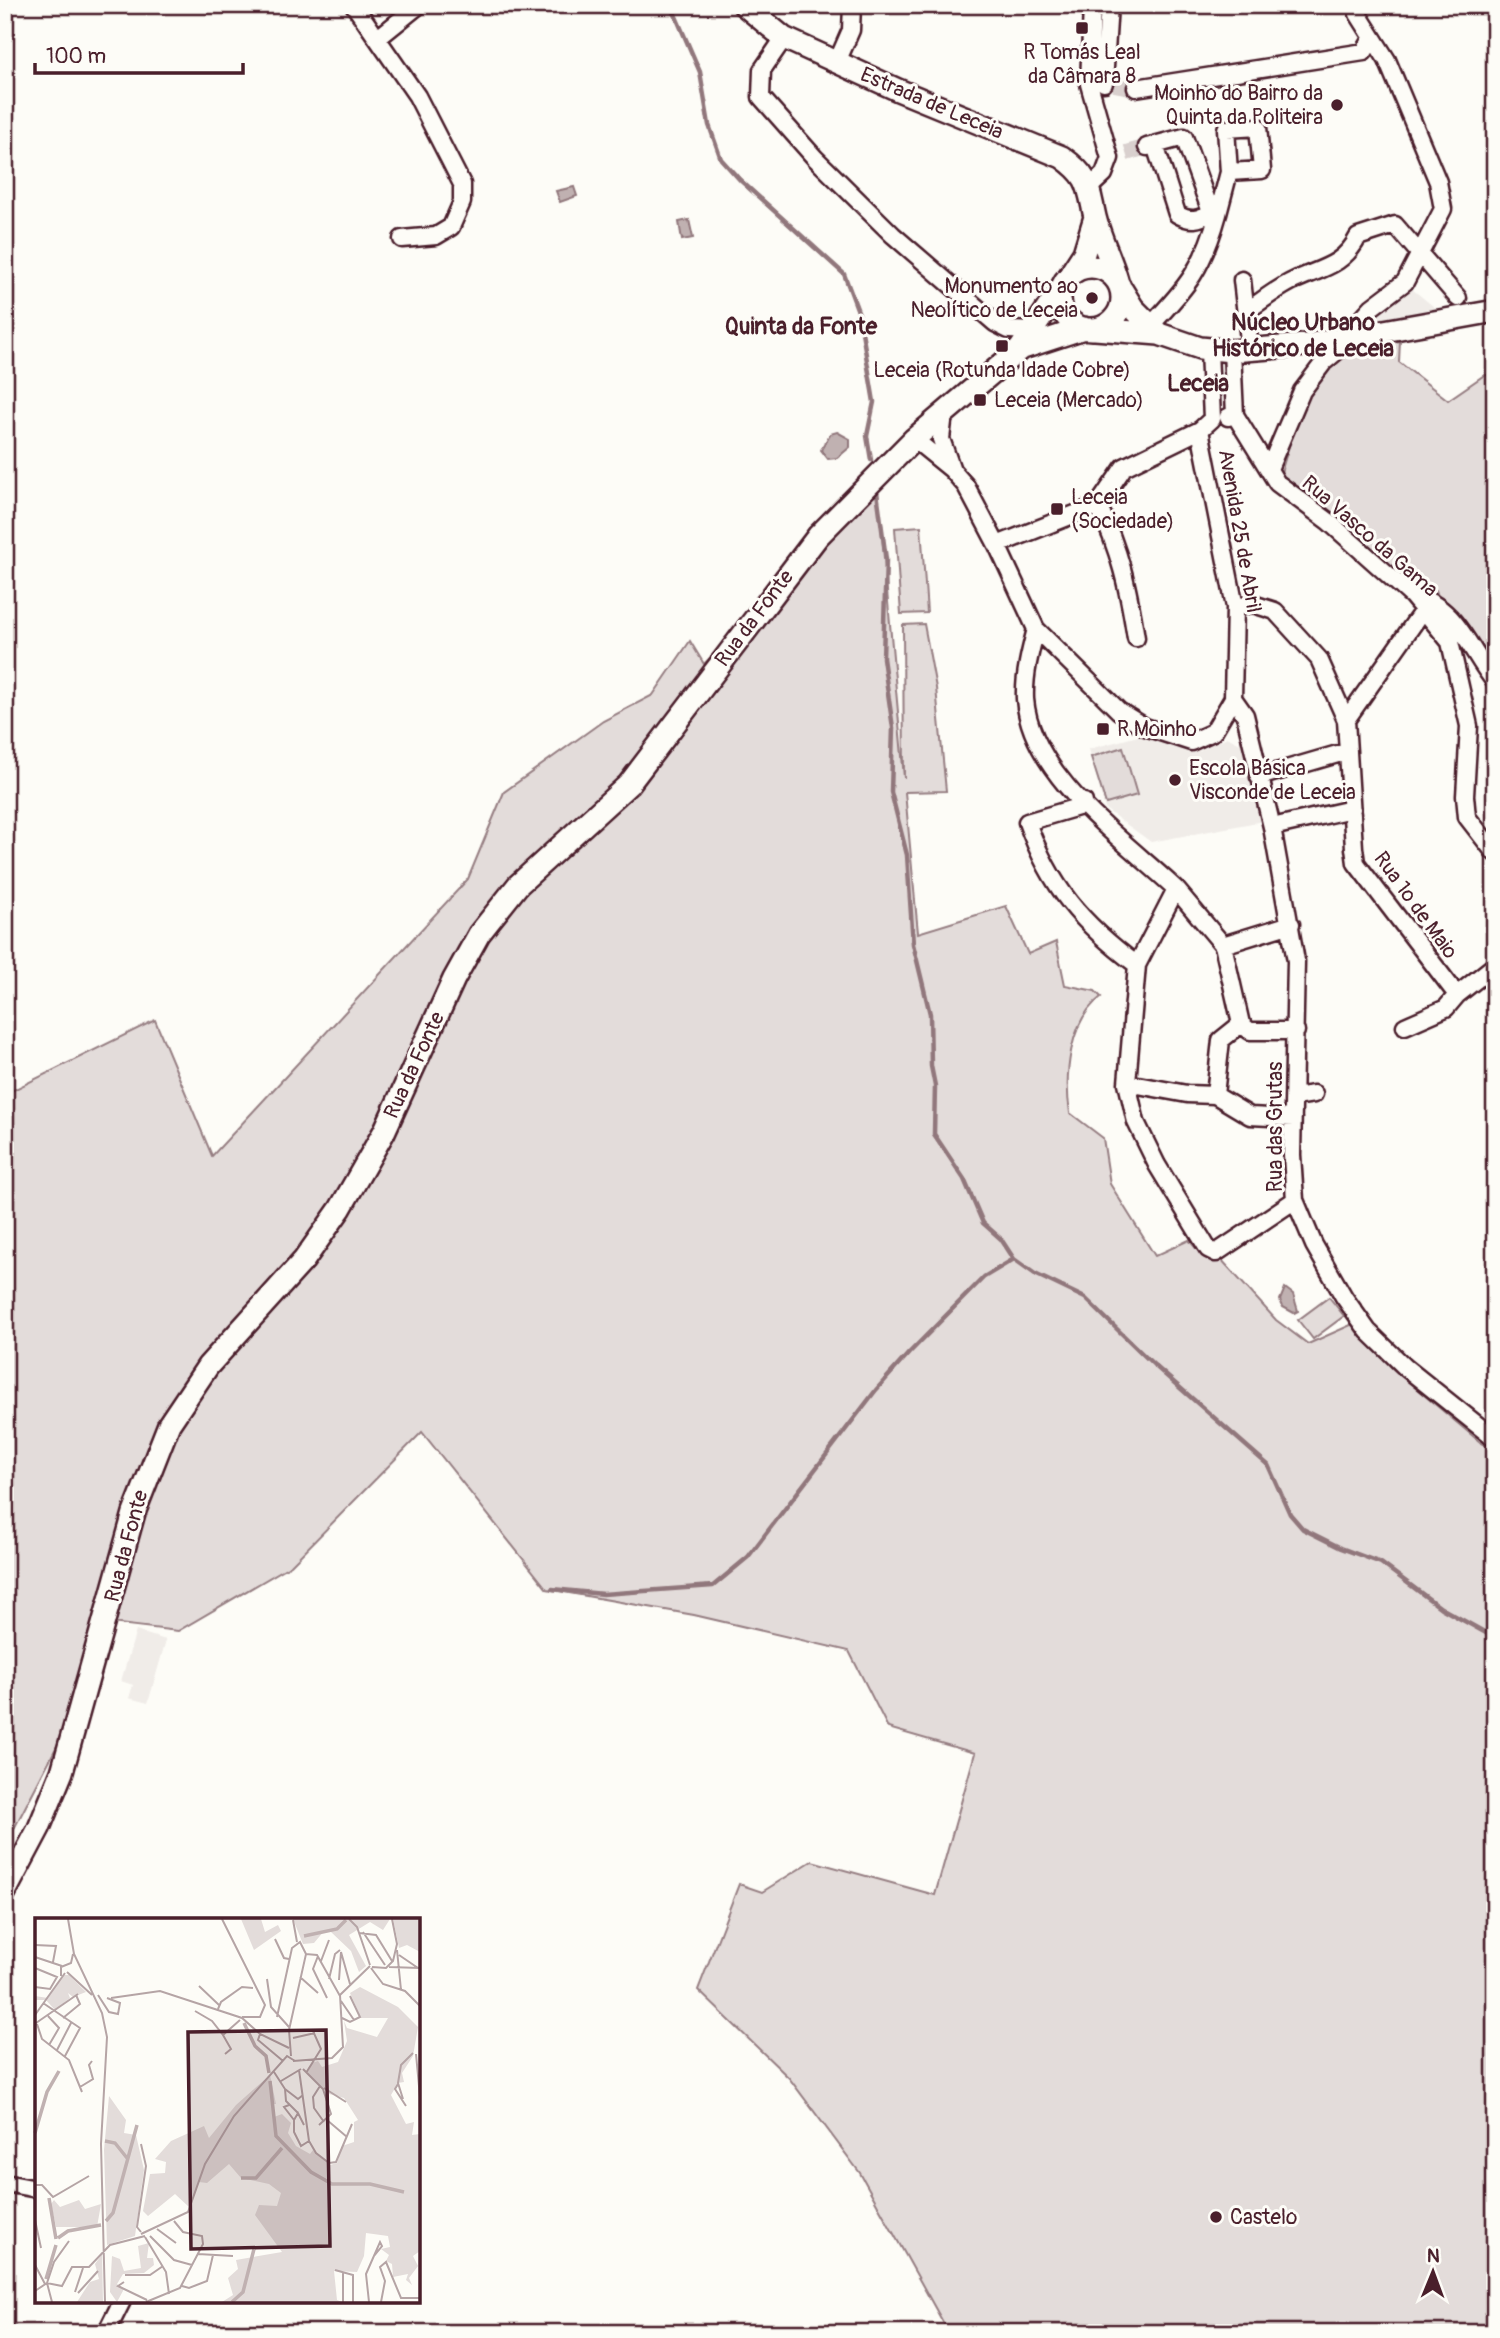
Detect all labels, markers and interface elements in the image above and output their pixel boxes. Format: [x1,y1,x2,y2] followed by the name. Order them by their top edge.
[1074,20,1090,36] marker: R Tomás Leal da Câmara 8
[35,32,243,76] scale bar
[1023,39,1141,90] place label: R Tomás Leal da Câmara 8
[46,43,106,70] text: 100 m
[856,61,1007,146] street label: Estrada de Leceia
[1154,80,1323,131] place label: Moinho do Bairro da Quinta da Politeira
[1329,97,1345,113] marker: Moinho do Bairro da Quinta da Politeira
[910,273,1078,324] place label: Monumento ao Neolítico de Leceia
[1084,290,1100,306] marker: Monumento ao Neolítico de Leceia
[1212,308,1394,363] district label: Núcleo Urbano Histórico de Leceia
[725,312,878,341] district label: Quinta da Fonte
[994,338,1010,354] marker: Leceia (Rotunda Idade Cobre)
[873,357,1131,384] place label: Leceia (Rotunda Idade Cobre)
[1167,369,1229,398] district label: Leceia
[994,387,1144,414] place label: Leceia (Mercado)
[972,392,988,408] marker: Leceia (Mercado)
[1212,447,1267,615] street label: Avenida 25 de Abril
[1296,470,1443,603] street label: Rua Vasco da Gama
[1071,484,1174,535] place label: Leceia (Sociedade)
[1049,501,1065,517] marker: Leceia (Sociedade)
[709,564,800,672] street label: Rua da Fonte
[1117,716,1197,743] place label: R Moinho
[1095,721,1111,737] marker: R Moinho
[1189,755,1356,806] place label: Escola Básica Visconde de Leceia
[1167,772,1183,788] marker: Escola Básica Visconde de Leceia
[1368,846,1464,964] street label: Rua 1º de Maio
[378,1007,451,1123] street label: Rua da Fonte
[1262,1061,1289,1192] street label: Rua das Grutas
[99,1487,155,1605] street label: Rua da Fonte
[35,1918,420,2303] inset map
[1230,2204,1297,2231] place label: Castelo
[1208,2209,1224,2225] marker: Castelo
[1398,2236,1468,2306] north arrow
[1427,2244,1440,2268] text: N

